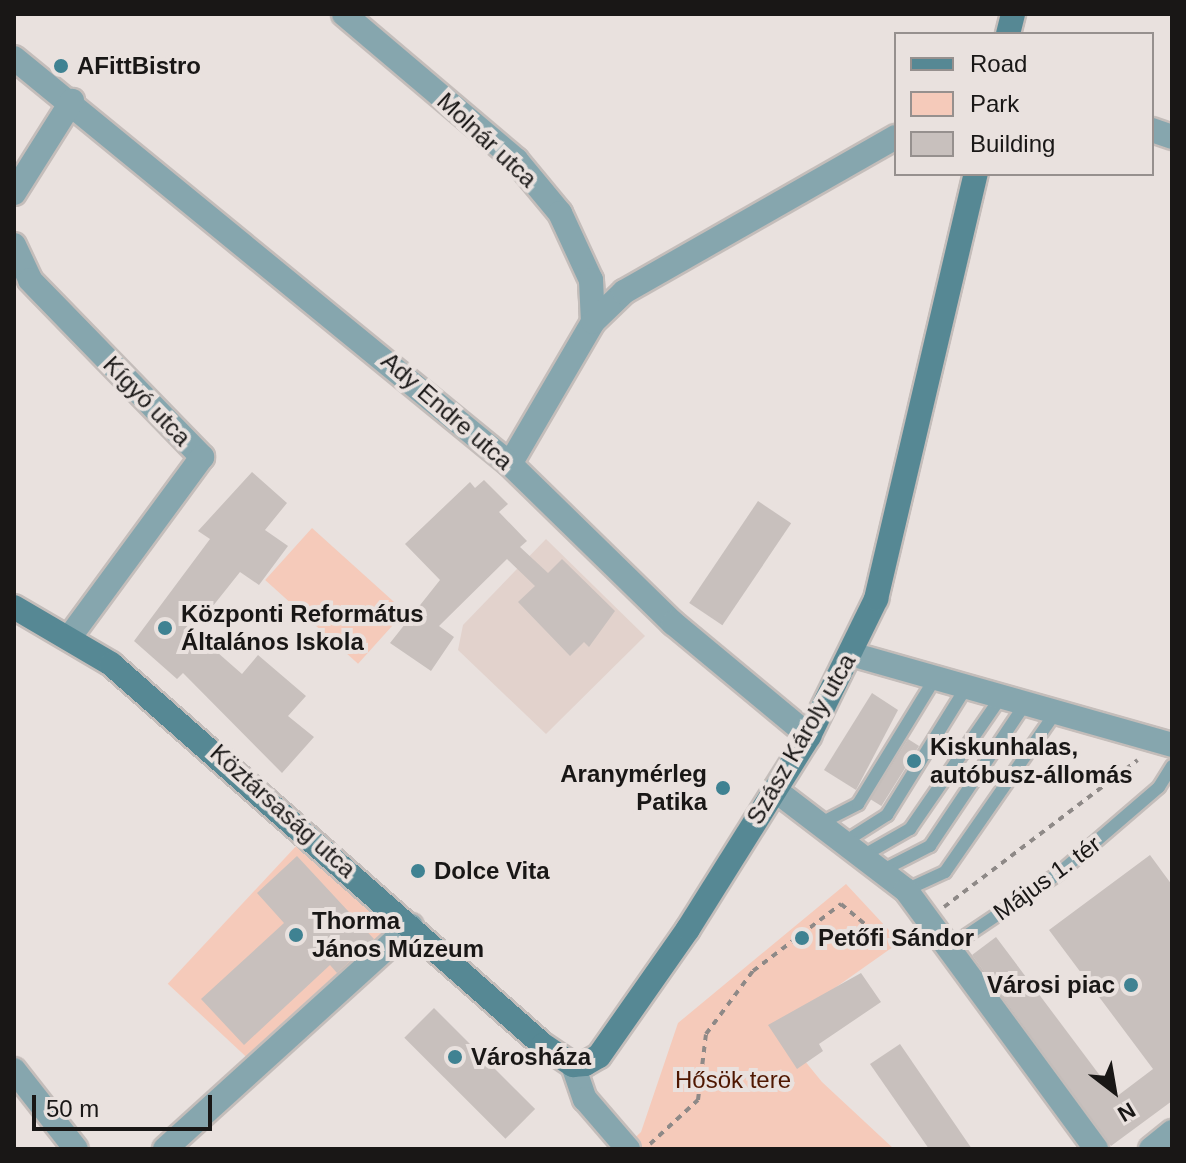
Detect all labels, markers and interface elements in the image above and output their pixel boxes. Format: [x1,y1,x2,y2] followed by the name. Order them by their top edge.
[894,32,1154,176] legend
[970,50,1027,77] text: Road
[77,52,201,80] place label: AFittBistro
[52,57,70,75] marker: AFittBistro
[431,87,543,193] street label: Molnár utca
[970,90,1019,117] text: Park
[970,130,1055,157] text: Building
[376,346,518,476] street label: Ady Endre utca
[97,350,197,452] street label: Kígyó utca
[181,600,424,656] place label: Központi Református Általános Iskola
[156,619,174,637] marker: Központi Református Általános Iskola
[741,649,861,829] street label: Szász Károly utca
[930,733,1133,789] place label: Kiskunhalas, autóbusz-állomás
[204,738,362,884] street label: Köztársaság utca
[905,752,923,770] marker: Kiskunhalas, autóbusz-állomás
[560,760,707,816] place label: Aranymérleg Patika
[714,779,732,797] marker: Aranymérleg Patika
[988,830,1106,926] street label: Május 1. tér
[434,857,550,885] place label: Dolce Vita
[409,862,427,880] marker: Dolce Vita
[312,907,484,963] place label: Thorma János Múzeum
[818,924,974,952] place label: Petőfi Sándor
[287,926,305,944] marker: Thorma János Múzeum
[793,929,811,947] marker: Petőfi Sándor
[987,971,1115,999] place label: Városi piac
[1122,976,1140,994] marker: Városi piac
[471,1043,591,1071] place label: Városháza
[446,1048,464,1066] marker: Városháza
[1074,1051,1154,1131] north arrow
[675,1066,791,1094] park label: Hősök tere
[36,1079,216,1129] scale bar
[46,1095,99,1122] text: 50 m
[1113,1097,1140,1127] text: N

